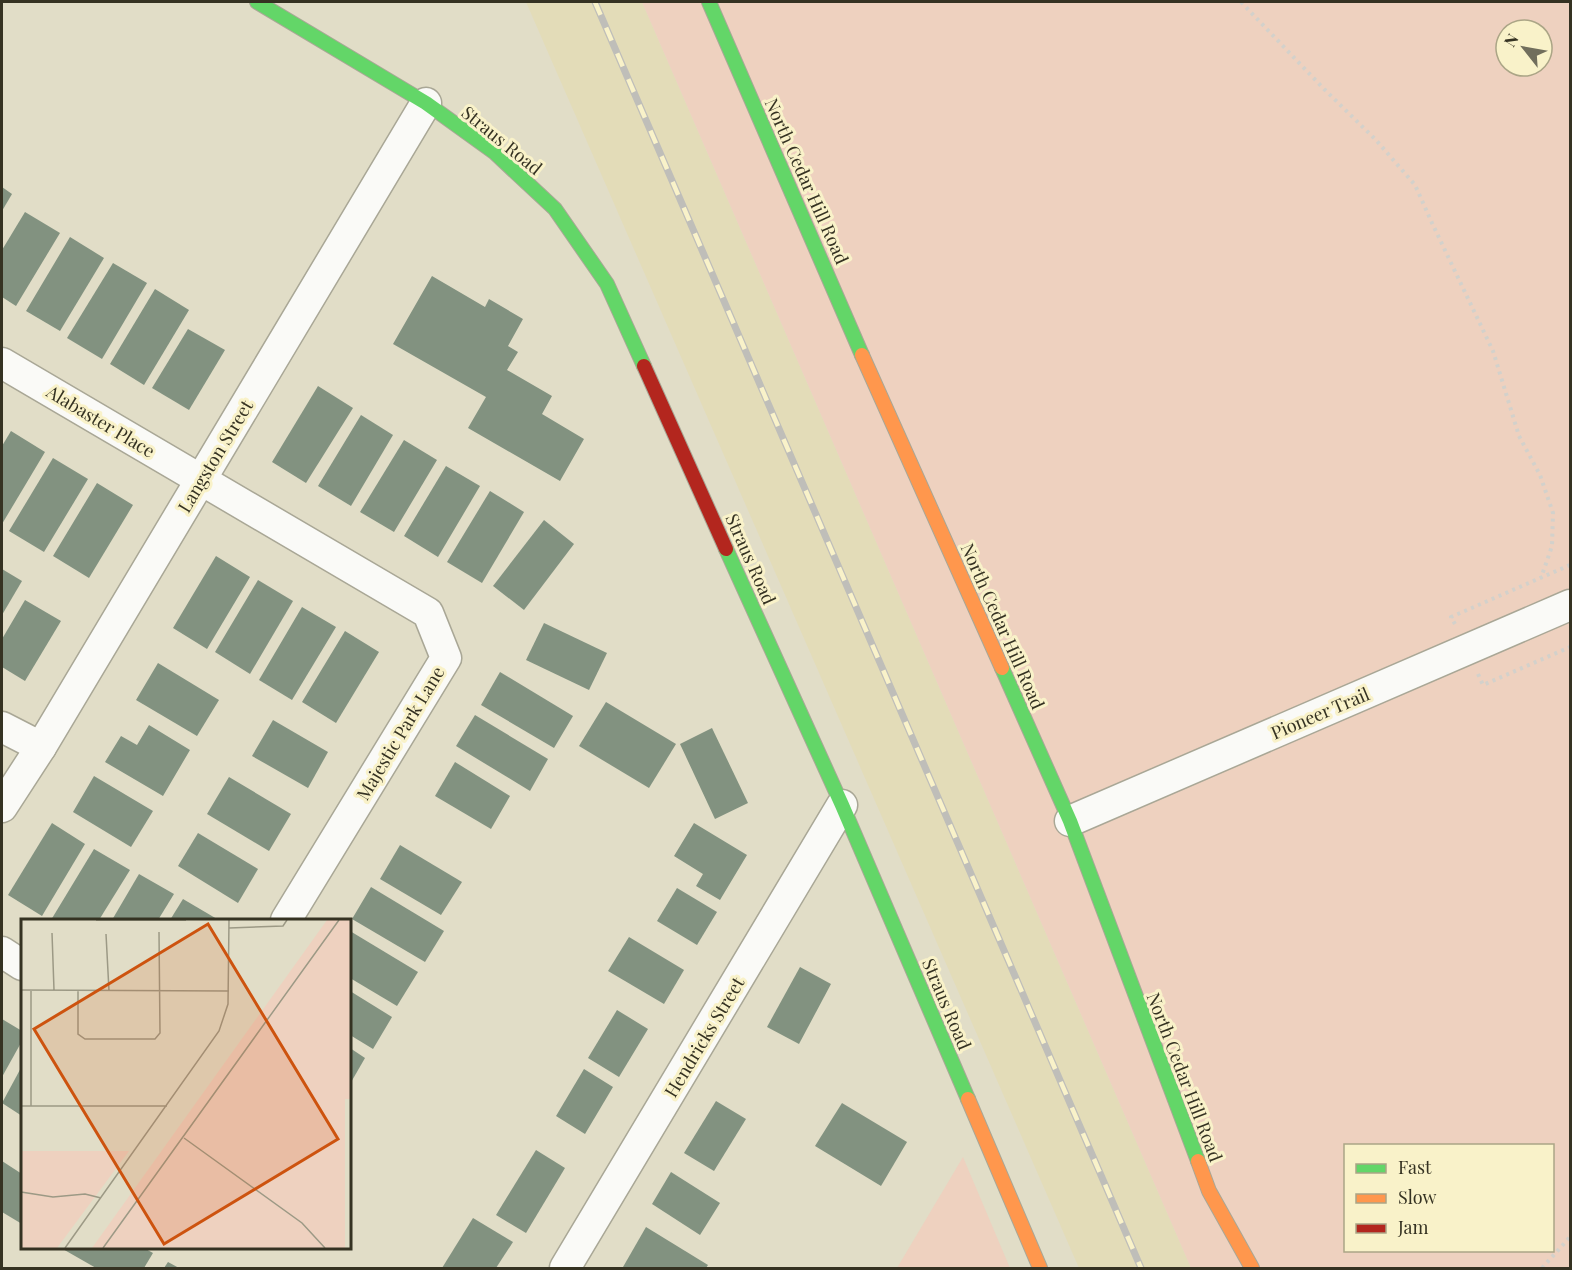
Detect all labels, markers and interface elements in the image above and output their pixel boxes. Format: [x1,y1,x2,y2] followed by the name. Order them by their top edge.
[1494,18,1554,78] north arrow
[1499,29,1523,50] text: N
[760,94,855,268] street label: North Cedar Hill Road
[457,100,548,180] street label: Straus Road
[41,379,160,463] street label: Alabaster Place
[172,395,258,517] street label: Langston Street
[720,510,782,609] street label: Straus Road
[956,539,1051,713] street label: North Cedar Hill Road
[351,662,449,804] street label: Majestic Park Lane
[1267,681,1373,745] street label: Pioneer Trail
[21,919,351,1249] inset map
[917,955,977,1054] street label: Straus Road
[659,972,750,1102] street label: Hendricks Street
[1142,989,1229,1166] street label: North Cedar Hill Road
[1344,1144,1554,1252] legend
[1398,1155,1432,1179] text: Fast
[1398,1185,1436,1209] text: Slow
[1397,1215,1428,1239] text: Jam

